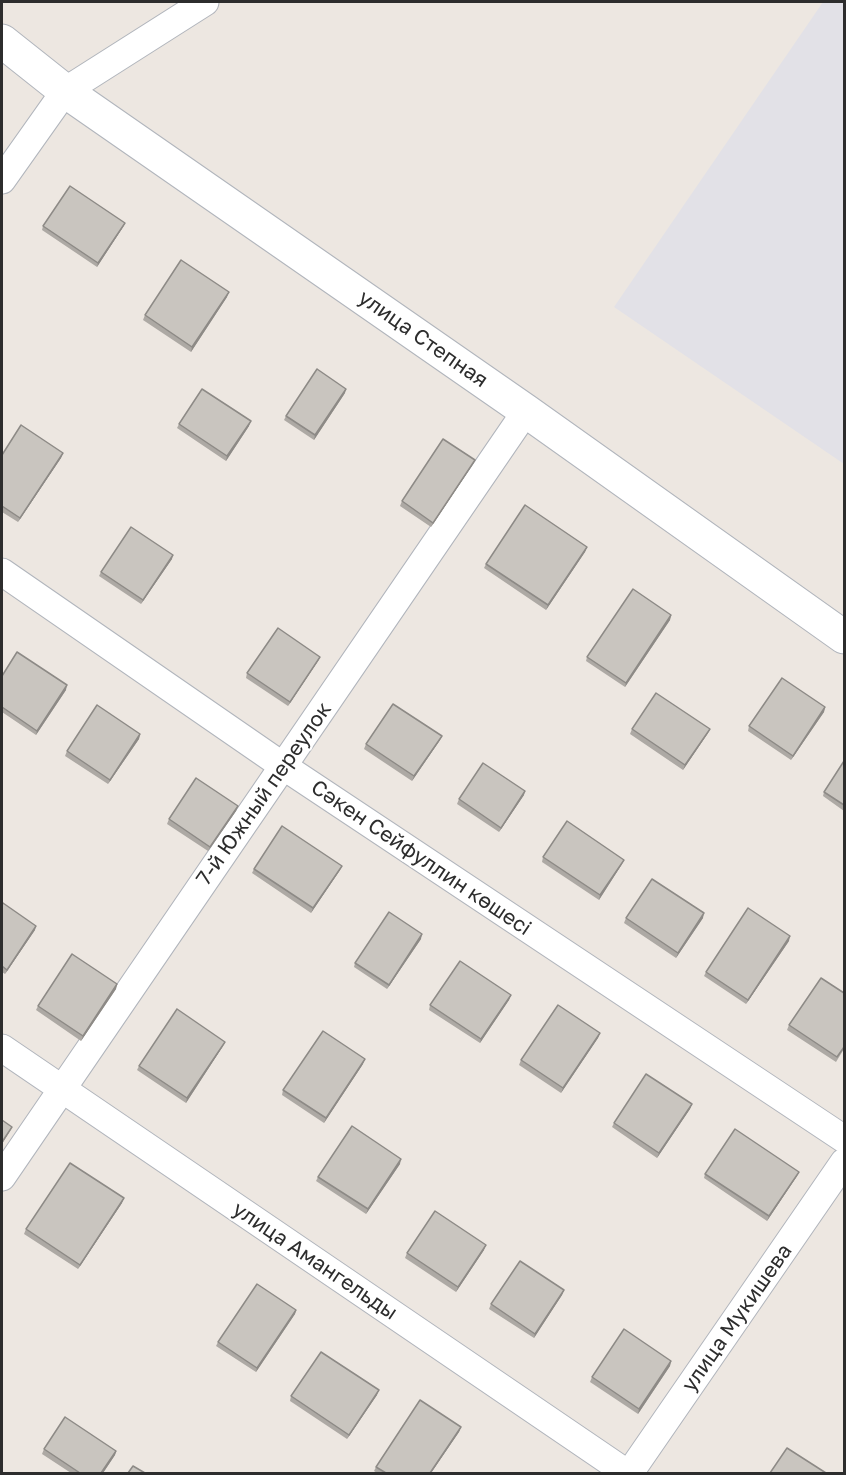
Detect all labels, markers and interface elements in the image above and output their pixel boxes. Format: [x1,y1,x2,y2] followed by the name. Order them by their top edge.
[353,285,493,393] street label: улица Степная
[191,698,337,890] street label: 7-й Южный переулок
[306,775,536,941] street label: Сәкен Сейфуллин көшесі
[228,1196,402,1326] street label: улица Амангельды
[677,1239,797,1397] street label: улица Мукишева

